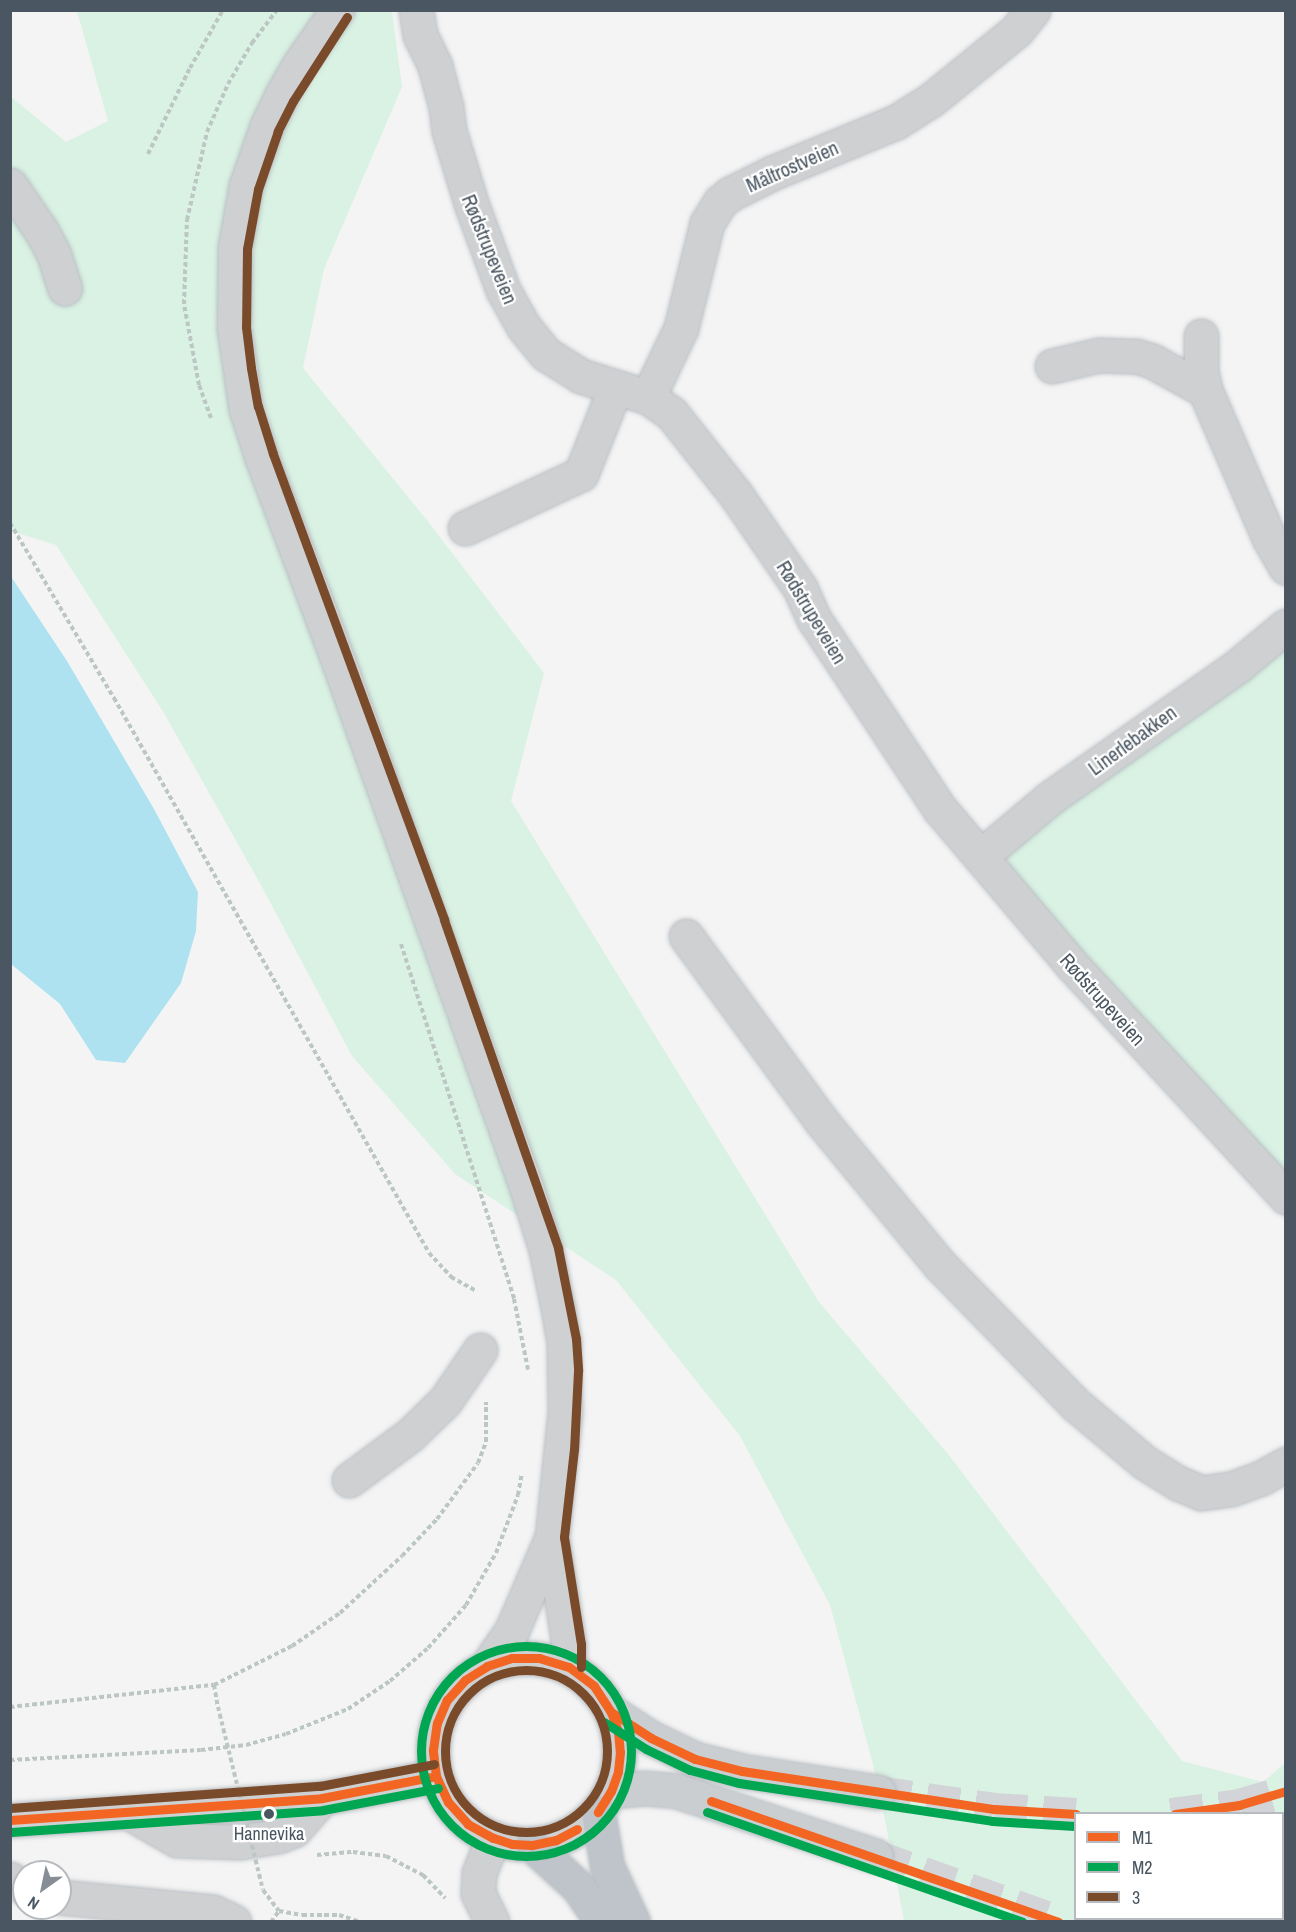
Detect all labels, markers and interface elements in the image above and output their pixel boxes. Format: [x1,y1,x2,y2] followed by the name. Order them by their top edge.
[742,135,842,197] street label: Måltrostveien
[457,191,523,307] street label: Rødstrupeveien
[772,556,852,668] street label: Rødstrupeveien
[1083,700,1181,780] street label: Linerlebakken
[1055,948,1151,1050] street label: Rødstrupeveien
[263,1808,275,1820] marker: Hannevika
[1074,1812,1284,1920] legend
[234,1823,304,1845] place label: Hannevika
[1132,1825,1153,1850] text: M1
[1132,1855,1153,1880] text: M2
[12,1860,72,1920] north arrow
[1132,1885,1140,1910] text: 3
[23,1892,43,1915] text: N

